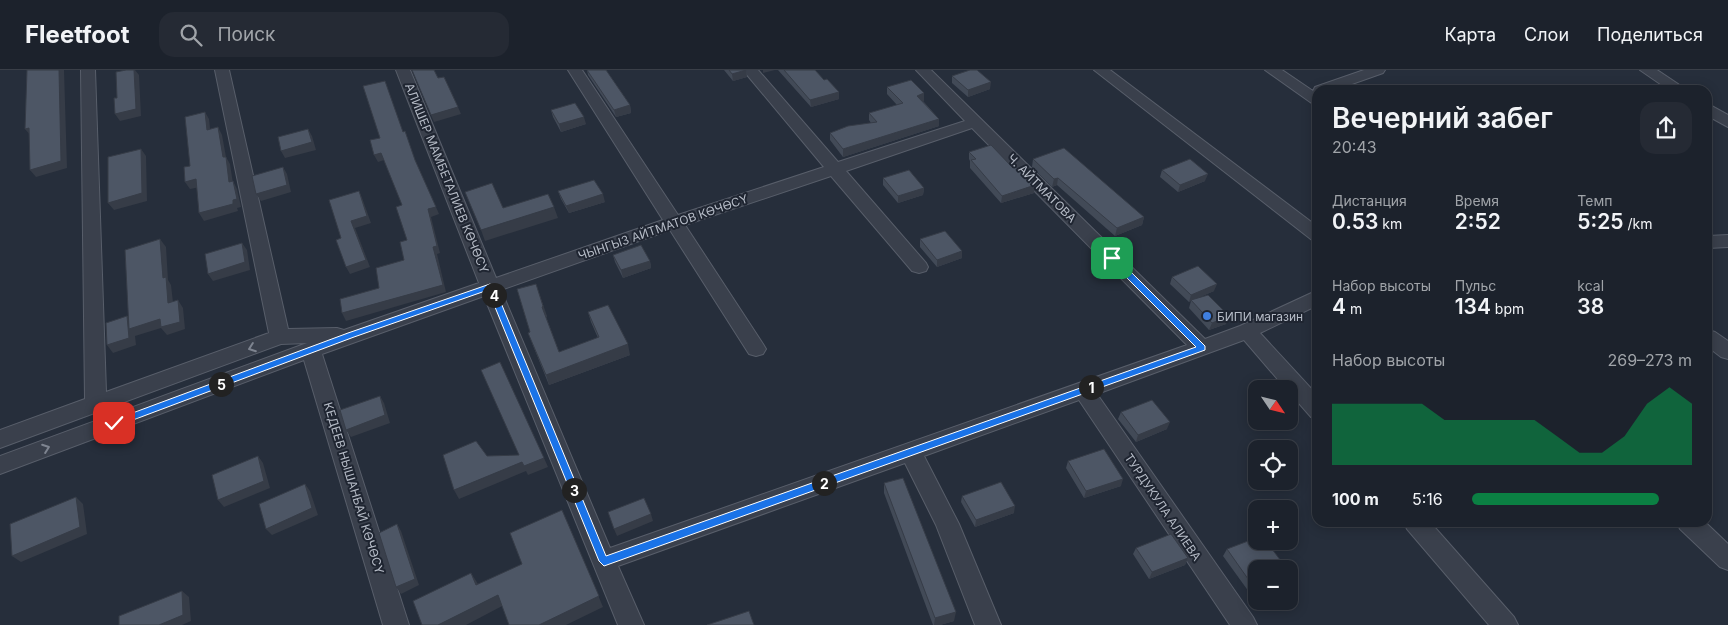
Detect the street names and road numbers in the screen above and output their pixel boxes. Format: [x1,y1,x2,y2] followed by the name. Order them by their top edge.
[402,81,492,275] street label: АЛИШЕР МАМБЕТАЛИЕВ КӨЧӨСҮ
[1004,150,1080,226] street label: Ч. АЙТМАТОВА
[576,191,750,263] street label: ЧЫНГЫЗ АЙТМАТОВ КӨЧӨСҮ
[321,400,387,576] street label: КЕДЕЕВ НЫШАНБАЙ КӨЧӨСҮ
[1121,450,1205,564] street label: ТУРДУКУЛА АЛИЕВА

